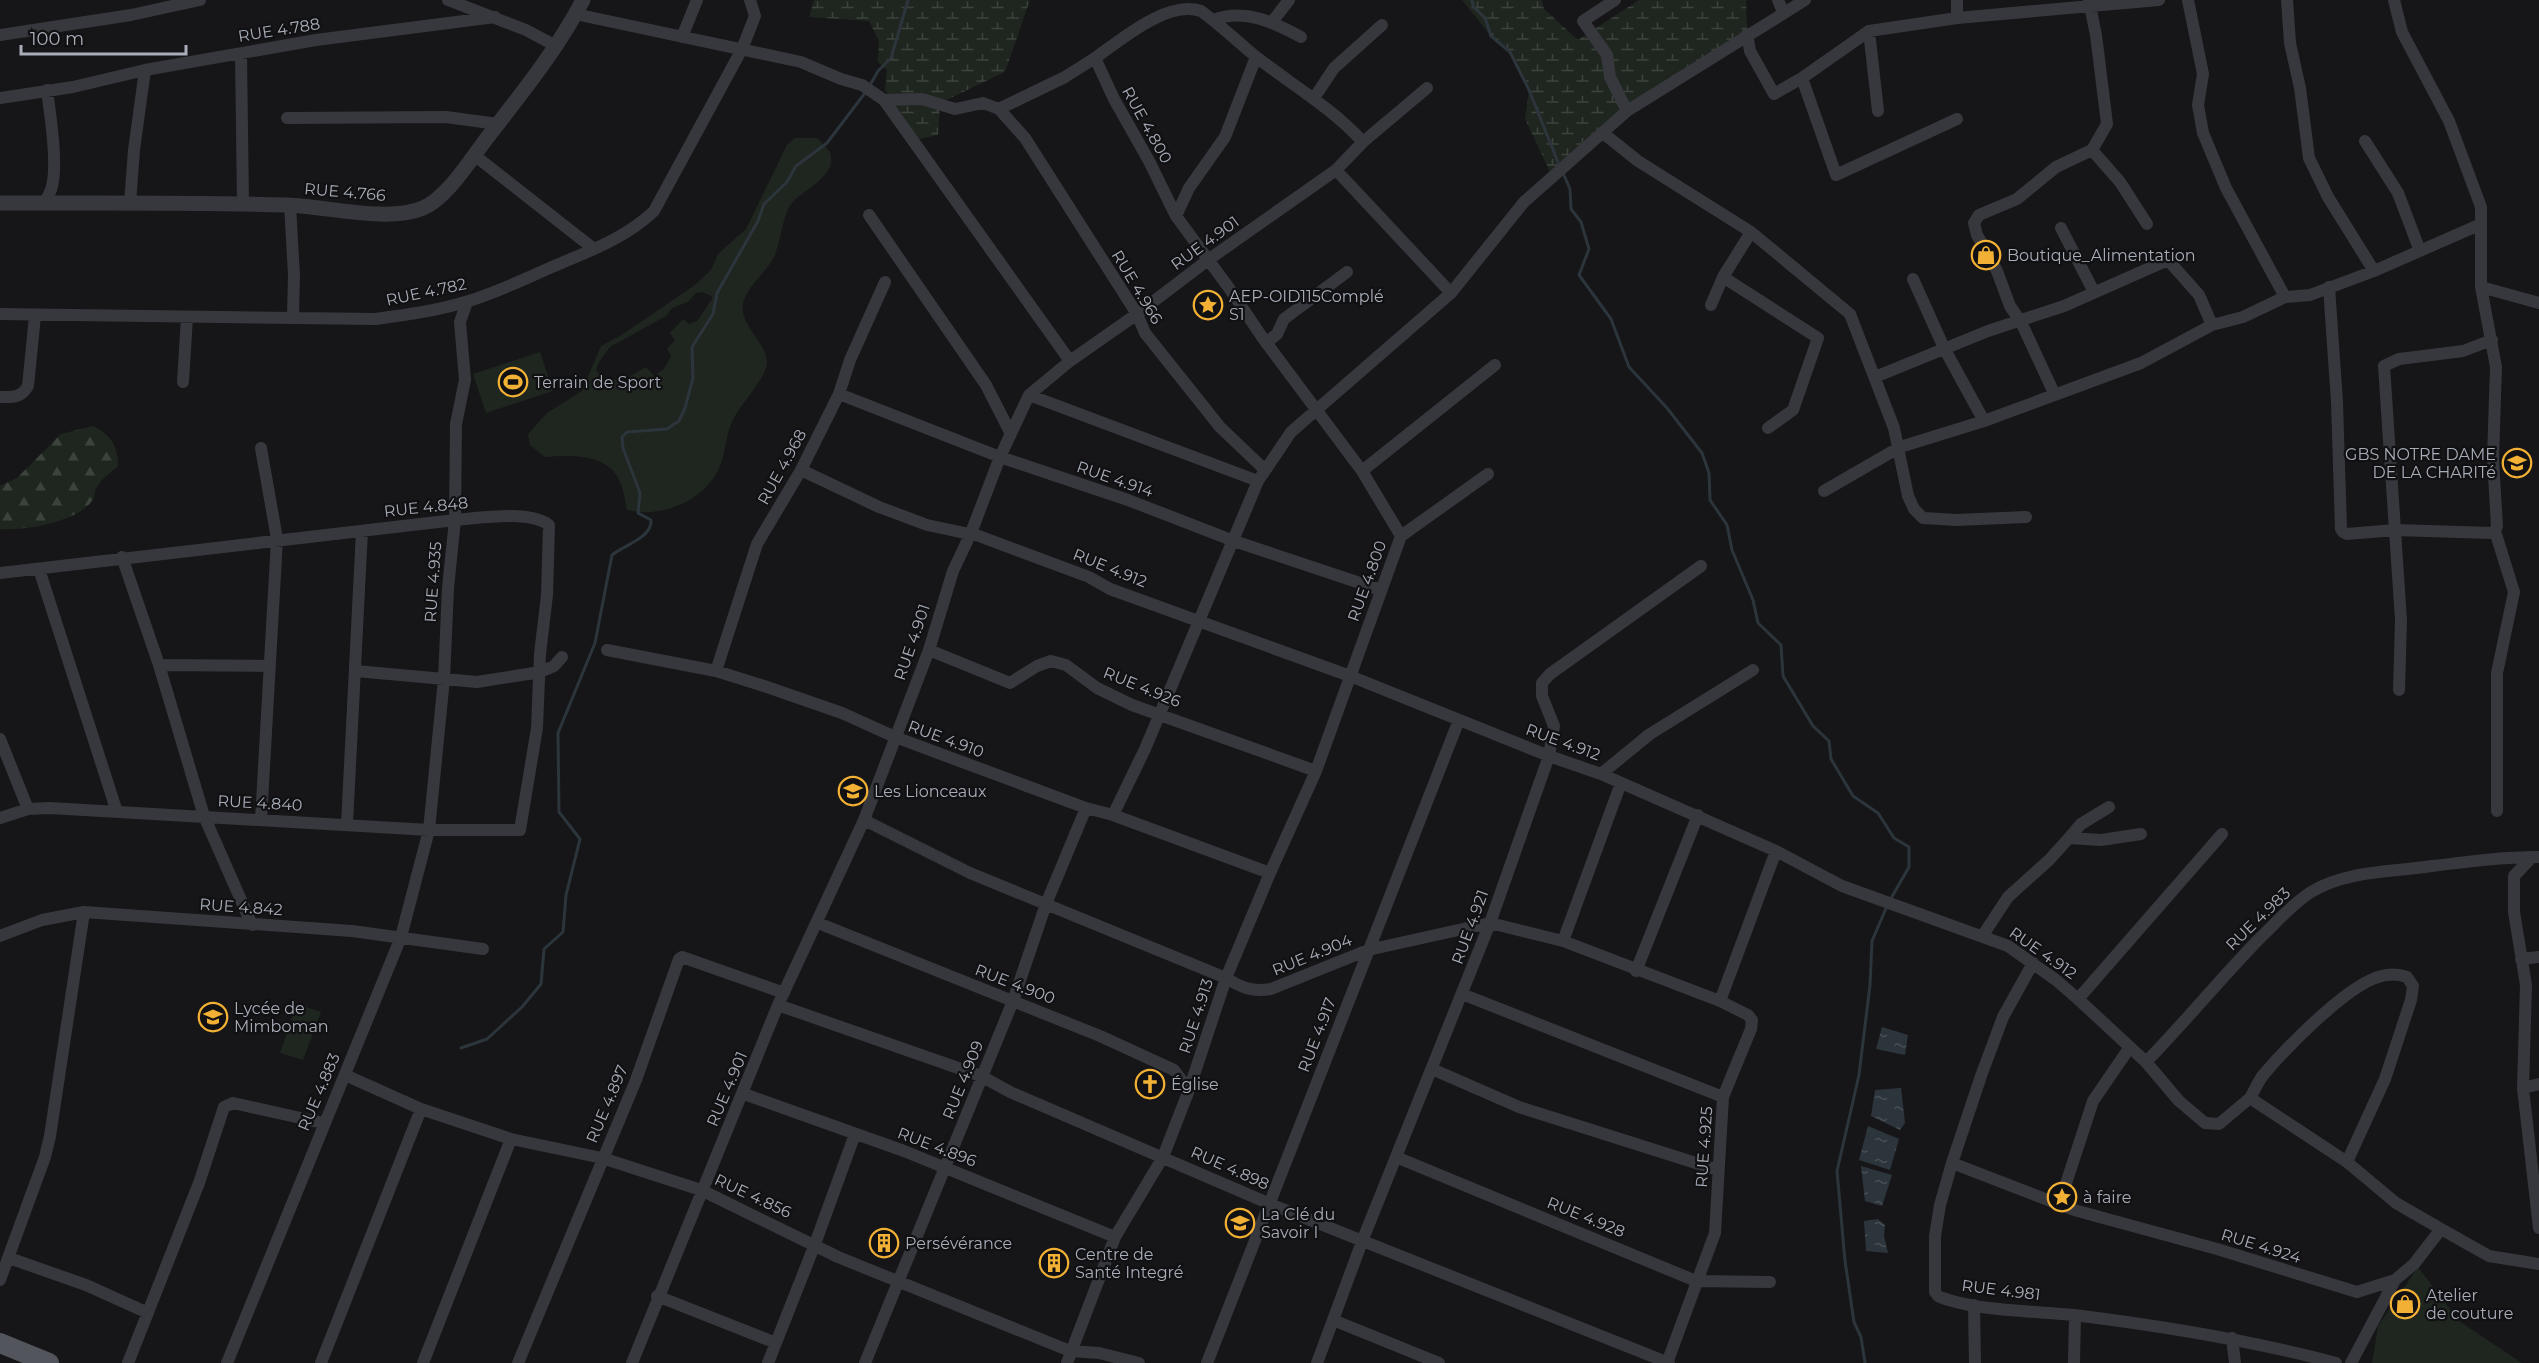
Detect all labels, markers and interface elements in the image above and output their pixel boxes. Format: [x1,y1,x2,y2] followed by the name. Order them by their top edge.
[237,14,321,46] street label: RUE 4.788
[21,18,186,56] scale bar
[30,28,84,50] text: 100 m
[1118,83,1176,167] street label: RUE 4.800
[303,179,387,205] street label: RUE 4.766
[1167,212,1243,274] street label: RUE 4.901
[1970,239,2002,271] shop icon: Boutique_Alimentation
[2007,246,2196,265] place label: Boutique_Alimentation
[1108,247,1167,328] street label: RUE 4.966
[384,274,468,310] street label: RUE 4.782
[1229,287,1384,324] place label: AEP-OID115Complé S1
[1192,289,1224,321] place icon: AEP-OID115Complé S1
[497,366,529,398] sports icon: Terrain de Sport
[534,373,662,392] place label: Terrain de Sport
[754,426,810,508] street label: RUE 4.968
[2345,445,2496,482] place label: GBS NOTRE DAME DE LA CHARITé
[2501,447,2533,479] school or university icon: GBS NOTRE DAME DE LA CHARITé
[1074,457,1156,501] street label: RUE 4.914
[383,493,469,521] street label: RUE 4.848
[1344,538,1390,624] street label: RUE 4.800
[421,541,445,623] street label: RUE 4.935
[1070,545,1150,591] street label: RUE 4.912
[890,601,934,683] street label: RUE 4.901
[1100,663,1184,711] street label: RUE 4.926
[905,716,987,762] street label: RUE 4.910
[1523,720,1603,764] street label: RUE 4.912
[837,775,869,807] school or university icon: Les Lionceaux
[874,782,987,801] place label: Les Lionceaux
[217,791,303,815] street label: RUE 4.840
[2222,884,2294,954] street label: RUE 4.983
[1448,887,1492,967] street label: RUE 4.921
[199,895,283,919] street label: RUE 4.842
[2006,923,2080,983] street label: RUE 4.912
[1269,930,1355,980] street label: RUE 4.904
[972,960,1058,1008] street label: RUE 4.900
[1175,976,1217,1056] street label: RUE 4.913
[1294,995,1340,1075] street label: RUE 4.917
[234,999,329,1036] place label: Lycée de Mimboman
[197,1001,229,1033] school or university icon: Lycée de Mimboman
[939,1038,987,1122] street label: RUE 4.909
[703,1049,751,1129] street label: RUE 4.901
[294,1050,344,1134] street label: RUE 4.883
[582,1062,632,1146] street label: RUE 4.897
[1134,1068,1166,1100] church icon: Église
[1171,1075,1219,1094] place label: Église
[1692,1106,1716,1188] street label: RUE 4.925
[895,1123,980,1171] street label: RUE 4.896
[1188,1142,1272,1194] street label: RUE 4.898
[712,1170,795,1222] street label: RUE 4.856
[2046,1181,2078,1213] place icon: à faire
[2083,1188,2132,1207] place label: à faire
[1544,1193,1628,1241] street label: RUE 4.928
[1261,1205,1335,1242] place label: La Clé du Savoir I
[1224,1207,1256,1239] school or university icon: La Clé du Savoir I
[2219,1225,2304,1267] street label: RUE 4.924
[868,1227,900,1259] building icon: Persévérance
[905,1234,1012,1253] place label: Persévérance
[1075,1245,1184,1282] place label: Centre de Santé Integré
[1038,1247,1070,1279] building icon: Centre de Santé Integré
[1961,1276,2041,1304] street label: RUE 4.981
[2426,1286,2513,1323] place label: Atelier de couture
[2389,1288,2421,1320] shop icon: Atelier de couture

